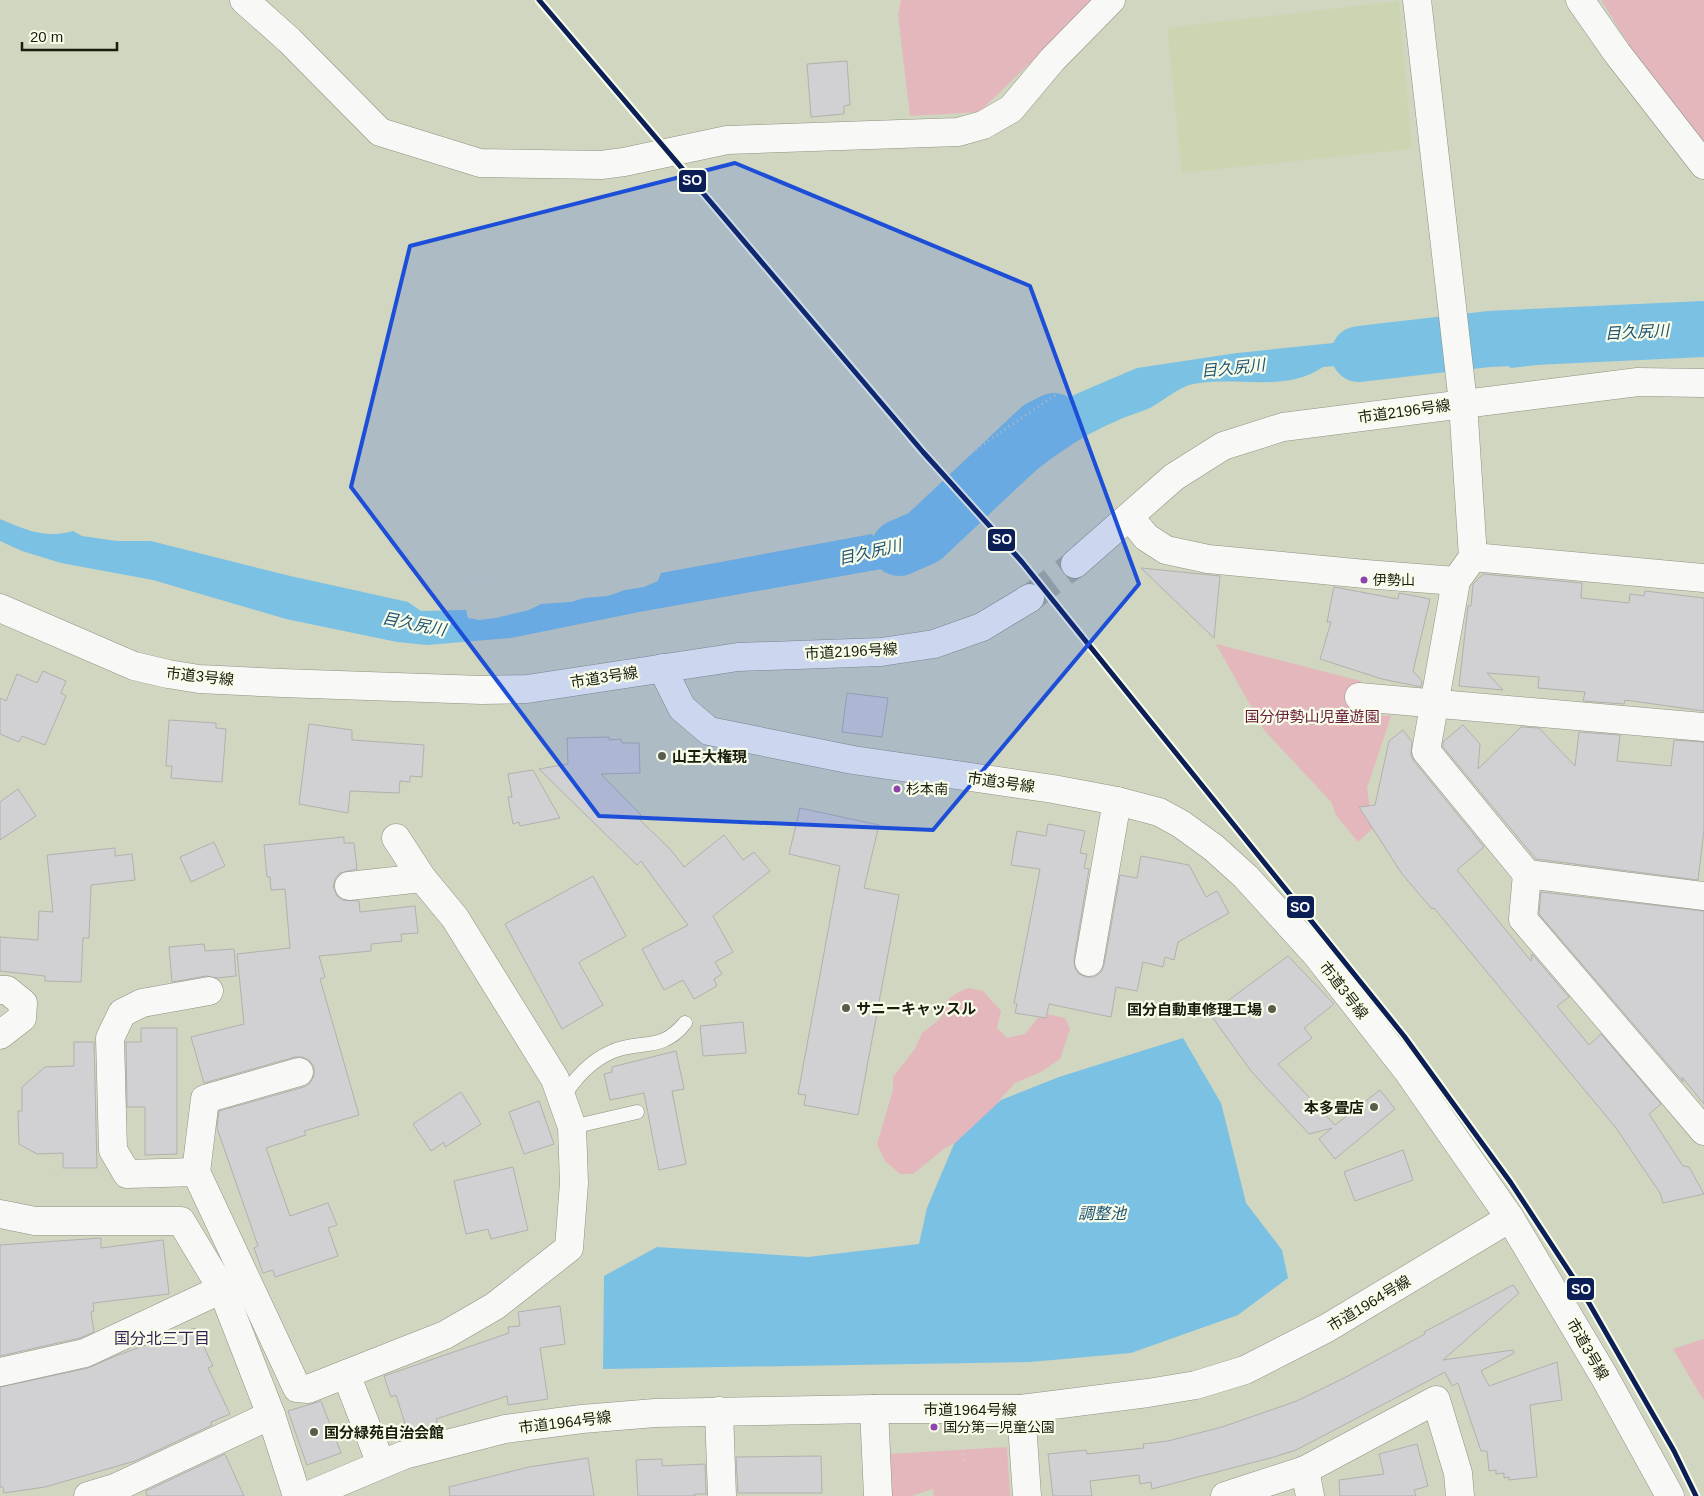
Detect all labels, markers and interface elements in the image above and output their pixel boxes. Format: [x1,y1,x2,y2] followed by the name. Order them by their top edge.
[22,20,118,52] scale bar
[30,28,63,45] text: 20 m
[678,169,707,193] line badge: SO
[682,172,702,188] text: SO
[1605,322,1671,342] water label: 目久尻川
[1200,356,1268,380] water label: 目久尻川
[1357,396,1451,426] street label: 市道2196号線
[987,528,1016,552] line badge: SO
[992,531,1012,547] text: SO
[837,536,905,567] water label: 目久尻川
[1373,572,1415,588] place label: 伊勢山
[1359,575,1369,585] marker: 伊勢山
[381,610,449,639] water label: 目久尻川
[804,640,898,662] street label: 市道2196号線
[569,663,639,691] street label: 市道3号線
[165,664,235,688] street label: 市道3号線
[1244,708,1380,725] park label: 国分伊勢山児童遊園
[672,748,747,765] place label: 山王大権現
[656,750,668,762] marker: 山王大権現
[966,769,1036,795] street label: 市道3号線
[906,781,948,797] place label: 杉本南
[892,784,902,794] marker: 杉本南
[1286,895,1315,919] line badge: SO
[1290,899,1310,915] text: SO
[1316,958,1372,1022] street label: 市道3号線
[856,1000,976,1017] place label: サニーキャッスル
[1127,1001,1262,1018] place label: 国分自動車修理工場
[840,1002,852,1014] marker: サニーキャッスル
[1266,1003,1278,1015] marker: 国分自動車修理工場
[1304,1099,1364,1116] place label: 本多畳店
[1368,1101,1380,1113] marker: 本多畳店
[1078,1205,1128,1222] water label: 調整池
[1325,1272,1413,1334] street label: 市道1964号線
[1566,1277,1595,1301] line badge: SO
[1571,1281,1591,1297] text: SO
[1564,1315,1612,1383] street label: 市道3号線
[114,1330,210,1347] district label: 国分北三丁目
[923,1401,1017,1418] street label: 市道1964号線
[518,1408,612,1436] street label: 市道1964号線
[943,1419,1055,1435] place label: 国分第一児童公園
[929,1422,939,1432] marker: 国分第一児童公園
[324,1424,444,1441] place label: 国分緑苑自治会館
[308,1426,320,1438] marker: 国分緑苑自治会館

